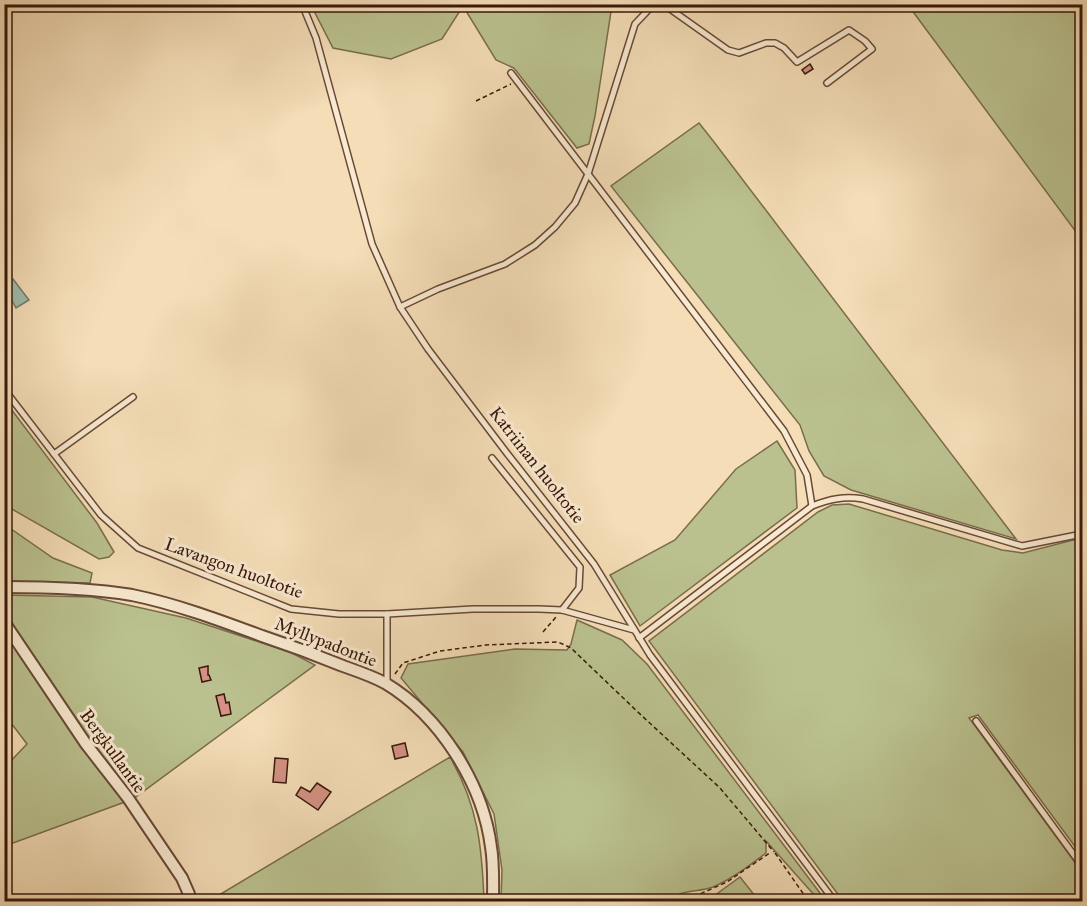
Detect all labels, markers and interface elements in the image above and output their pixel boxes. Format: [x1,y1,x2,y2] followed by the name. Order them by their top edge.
[485,402,589,528] street label: Katriinan huoltotie
[161,533,306,604] street label: Lavangon huoltotie
[272,612,380,672] street label: Myllypadontie
[74,705,151,798] street label: Bergkullantie

